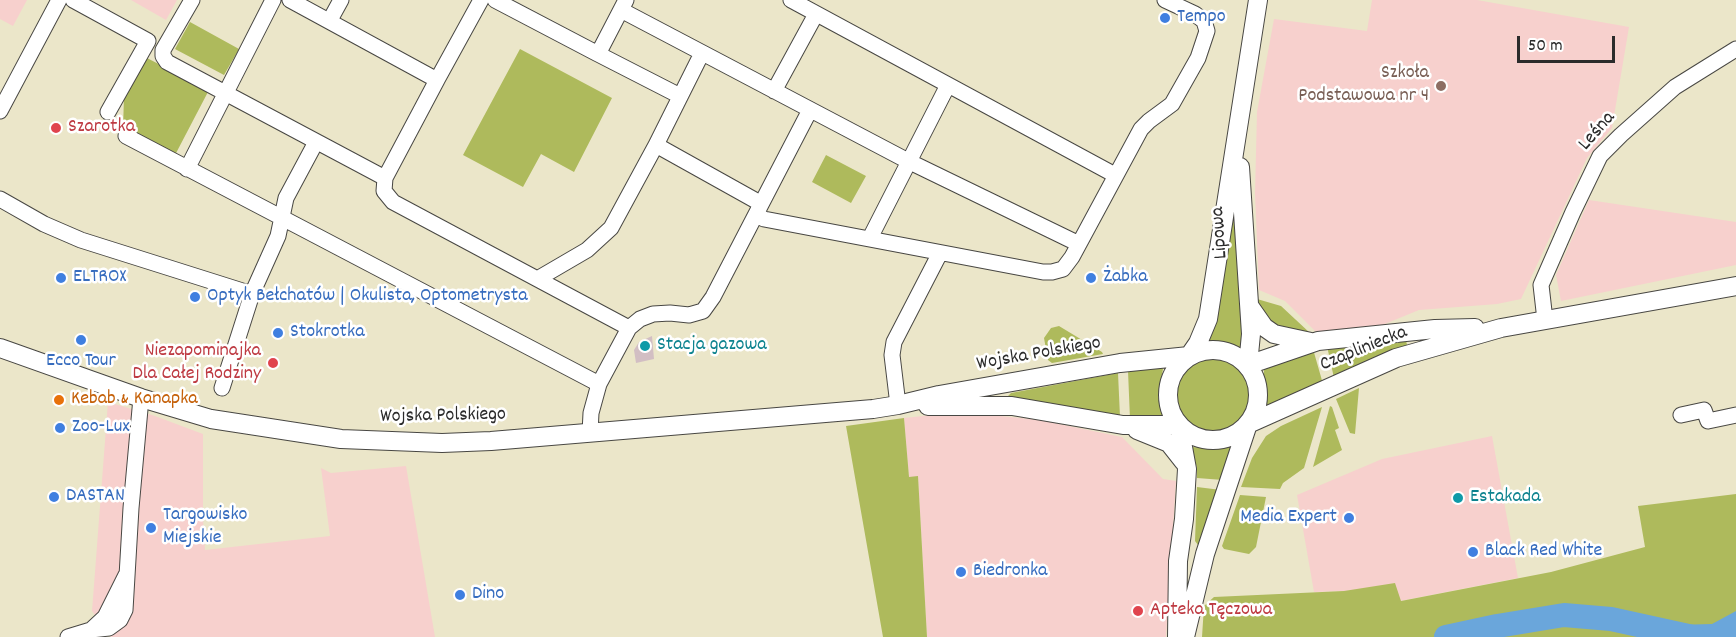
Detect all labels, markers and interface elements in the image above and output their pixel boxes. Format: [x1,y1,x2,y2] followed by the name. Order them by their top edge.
[1177,6,1226,30] place label: Tempo
[1158,11,1172,25] marker: Tempo
[1520,24,1618,62] scale bar
[1528,34,1563,59] text: 50 m
[1298,62,1429,109] place label: Szkoła Podstawowa nr 4
[1434,79,1448,93] marker: Szkoła Podstawowa nr 4
[1574,107,1622,157] street label: Leśna
[68,116,135,140] place label: Szarotka
[49,121,63,135] marker: Szarotka
[1207,206,1235,260] street label: Lipowa
[73,266,127,290] place label: ELTROX
[1103,266,1148,290] place label: Żabka
[54,271,68,285] marker: ELTROX
[1084,271,1098,285] marker: Żabka
[207,285,528,309] place label: Optyk Bełchatów | Okulista, Optometrysta
[188,290,202,304] marker: Optyk Bełchatów | Okulista, Optometrysta
[290,321,365,345] place label: Stokrotka
[1317,322,1411,378] street label: Czapliniecka
[271,326,285,340] marker: Stokrotka
[975,332,1103,378] street label: Wojska Polskiego
[74,333,88,347] marker: Ecco Tour
[657,334,767,358] place label: Stacja gazowa
[638,339,652,353] marker: Stacja gazowa
[132,340,261,387] place label: Niezapominajka Dla Całej Rodziny
[46,350,116,374] place label: Ecco Tour
[266,356,280,370] marker: Niezapominajka Dla Całej Rodziny
[71,388,198,412] place label: Kebab & Kanapka
[52,393,66,407] marker: Kebab & Kanapka
[380,404,506,430] street label: Wojska Polskiego
[72,416,130,440] place label: Zoo-Lux
[53,421,67,435] marker: Zoo-Lux
[66,485,125,509] place label: DASTAN
[1470,486,1541,510] place label: Estakada
[47,490,61,504] marker: DASTAN
[1451,491,1465,505] marker: Estakada
[163,504,248,551] place label: Targowisko Miejskie
[1240,506,1337,530] place label: Media Expert
[1342,511,1356,525] marker: Media Expert
[144,521,158,535] marker: Targowisko Miejskie
[1485,540,1602,564] place label: Black Red White
[1466,545,1480,559] marker: Black Red White
[973,560,1047,584] place label: Biedronka
[954,565,968,579] marker: Biedronka
[472,583,504,607] place label: Dino
[453,588,467,602] marker: Dino
[1150,599,1272,623] place label: Apteka Tęczowa
[1131,604,1145,618] marker: Apteka Tęczowa

